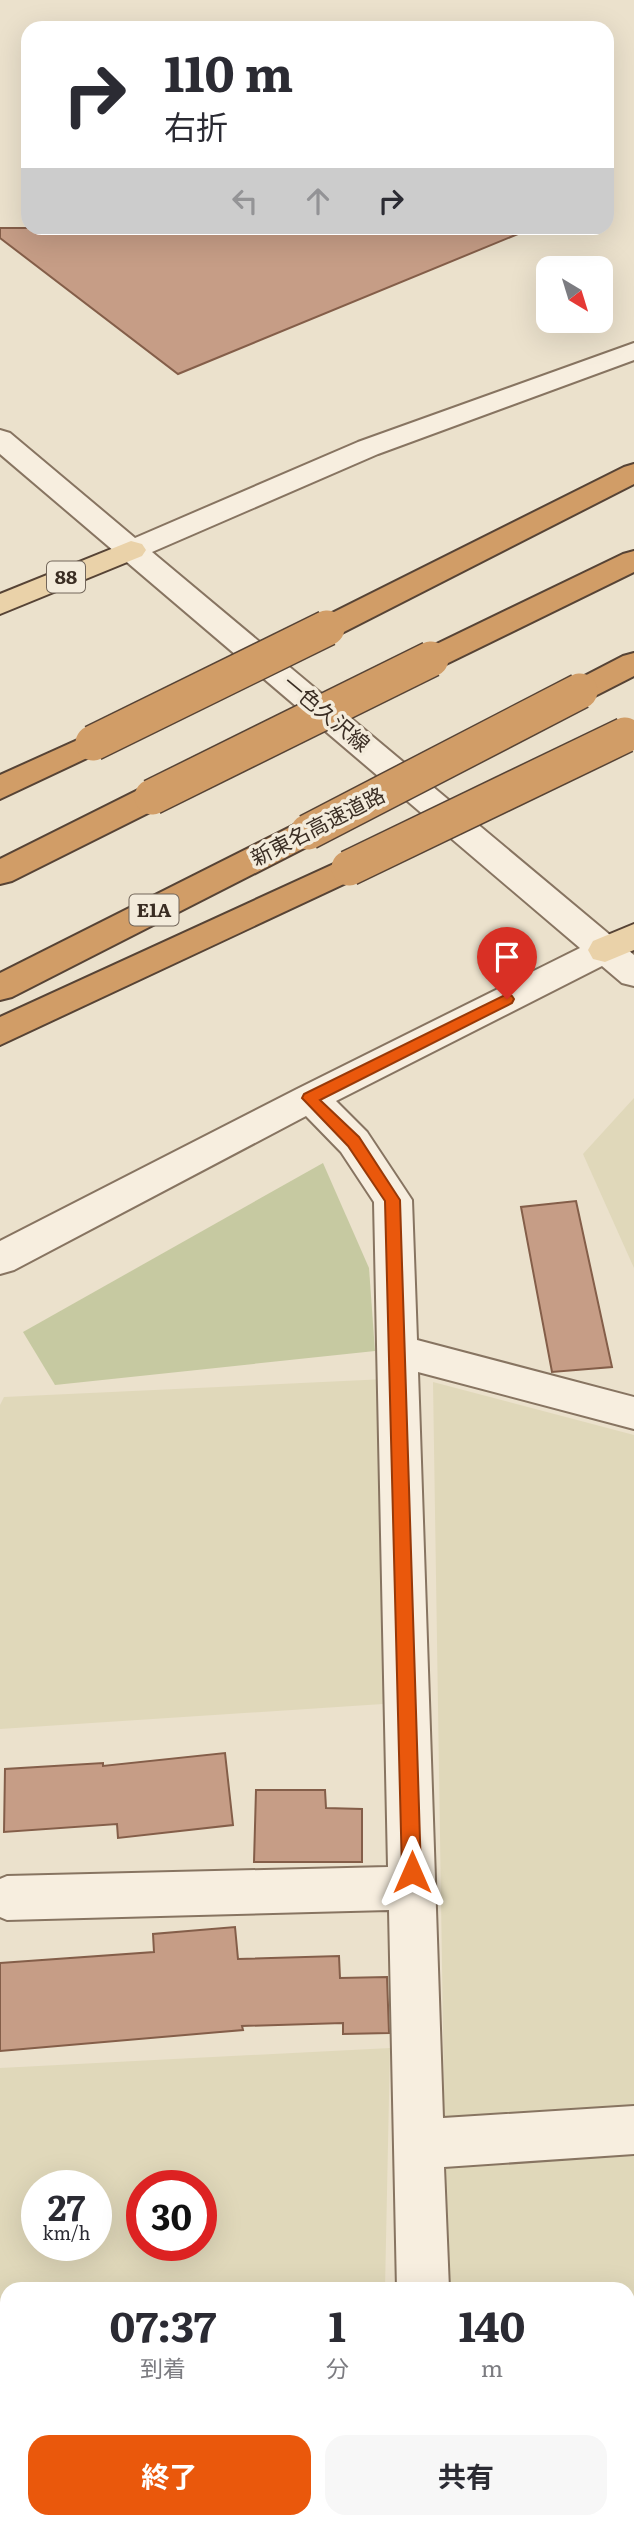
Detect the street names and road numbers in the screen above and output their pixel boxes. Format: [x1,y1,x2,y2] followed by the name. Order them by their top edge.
[47,562,85,592] road number: 88
[277,666,378,758] street label: 一色久沢線
[244,778,389,872] street label: 新東名高速道路
[130,894,178,926] road number: E1A

